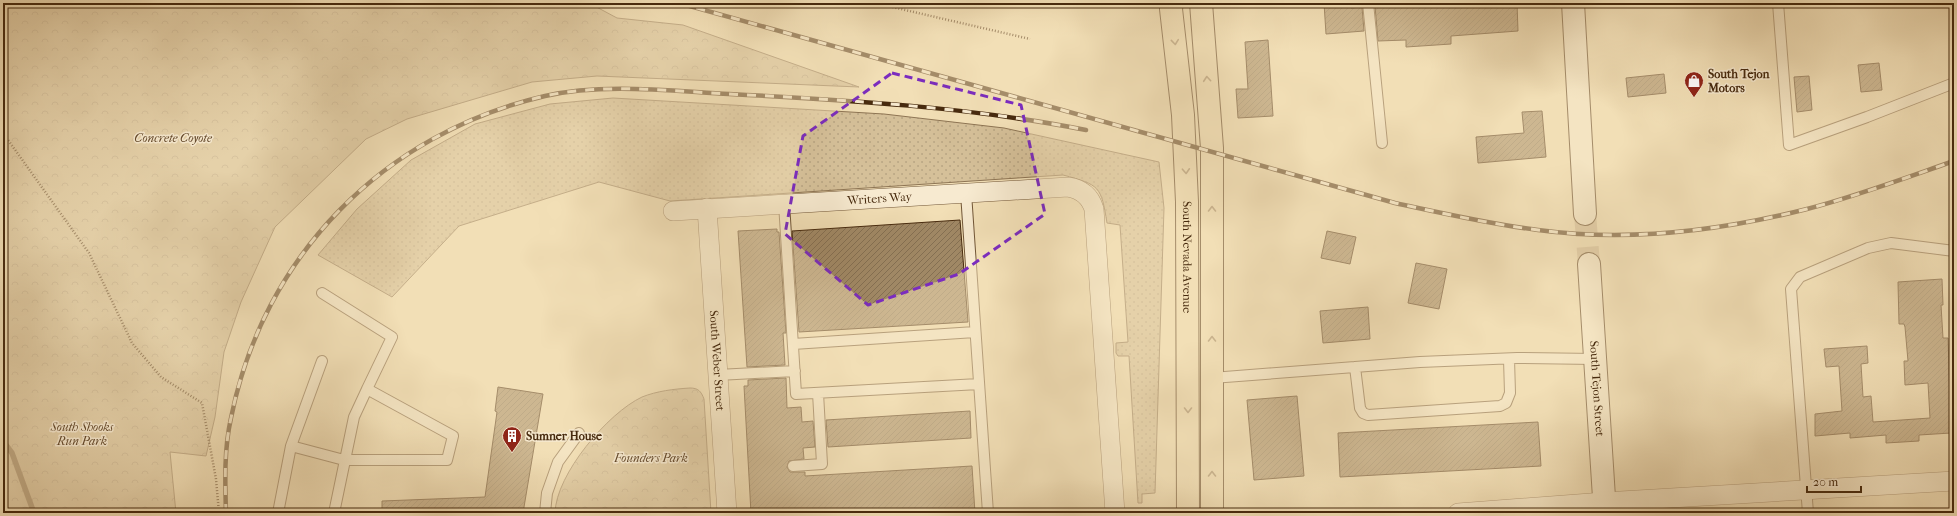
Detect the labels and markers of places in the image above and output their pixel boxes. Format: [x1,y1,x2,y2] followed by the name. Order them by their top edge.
[1707,67,1771,95] place label: South Tejon Motors
[1683,70,1705,98] shop icon: South Tejon Motors
[501,425,523,453] building icon: Sumner House
[526,429,602,443] place label: Sumner House

